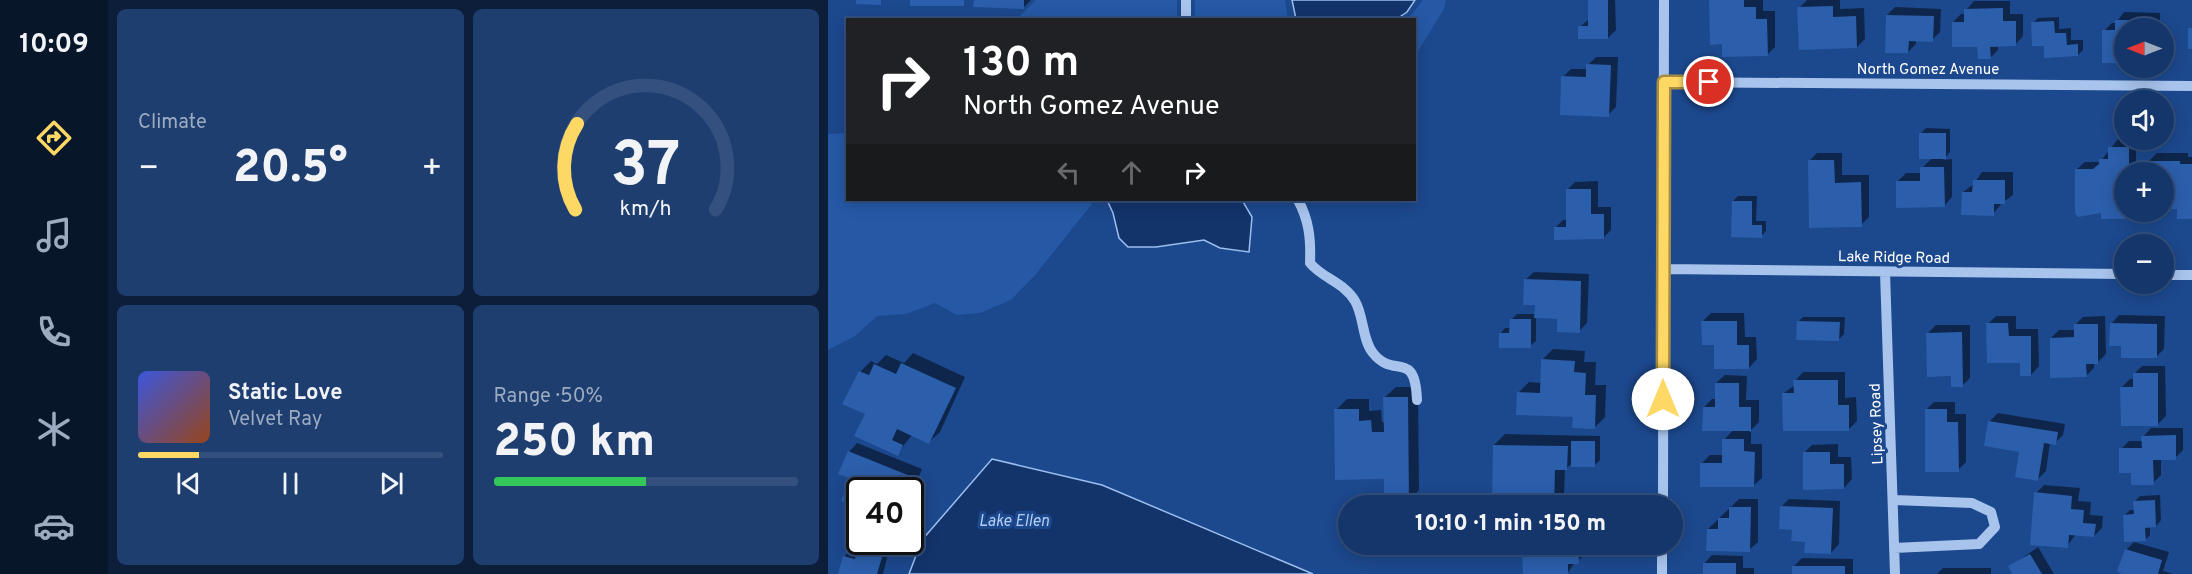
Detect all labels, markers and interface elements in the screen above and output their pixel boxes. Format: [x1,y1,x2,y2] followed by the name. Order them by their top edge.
[2114,18,2174,78] north arrow
[2114,18,2174,294] map controls
[19,28,89,62] text: 10:09
[963,38,1079,91] text: 130 m
[864,42,942,120] icon: right
[1683,56,1734,107] pin
[1857,61,1999,80] street label: North Gomez Avenue
[1692,65,1725,98] icon: arrive
[963,90,1219,124] text: North Gomez Avenue
[2114,90,2174,150] button: sound
[138,110,207,136] text: Climate
[33,117,75,159] icon: directions
[611,129,681,208] text: 37
[233,141,348,198] text: 20.5°
[138,149,159,191] text: −
[421,149,443,191] text: +
[1052,156,1085,189] icon: left
[1115,156,1148,189] icon: ahead
[1178,156,1211,189] icon: right
[2114,162,2174,222] button: +
[620,196,672,223] text: km/h
[33,214,75,256] icon: music
[2114,234,2174,294] button: −
[1838,248,1950,269] street label: Lake Ridge Road
[33,311,75,353] icon: phone
[1631,367,1695,431] position arrow
[228,380,342,407] text: Static Love
[1867,383,1888,465] street label: Lipsey Road
[494,384,603,410] text: Range · 50%
[228,407,322,433] text: Velvet Ray
[33,408,75,450] icon: climate
[494,415,655,472] text: 250 km
[172,467,205,500] icon: previous
[274,467,307,500] icon: pause
[375,467,408,500] icon: next
[846,477,924,555] speed limit sign: 40
[33,505,75,547] icon: car
[1415,511,1606,538] text: 10:10 · 1 min · 150 m
[979,512,1050,532] water label: Lake Ellen

